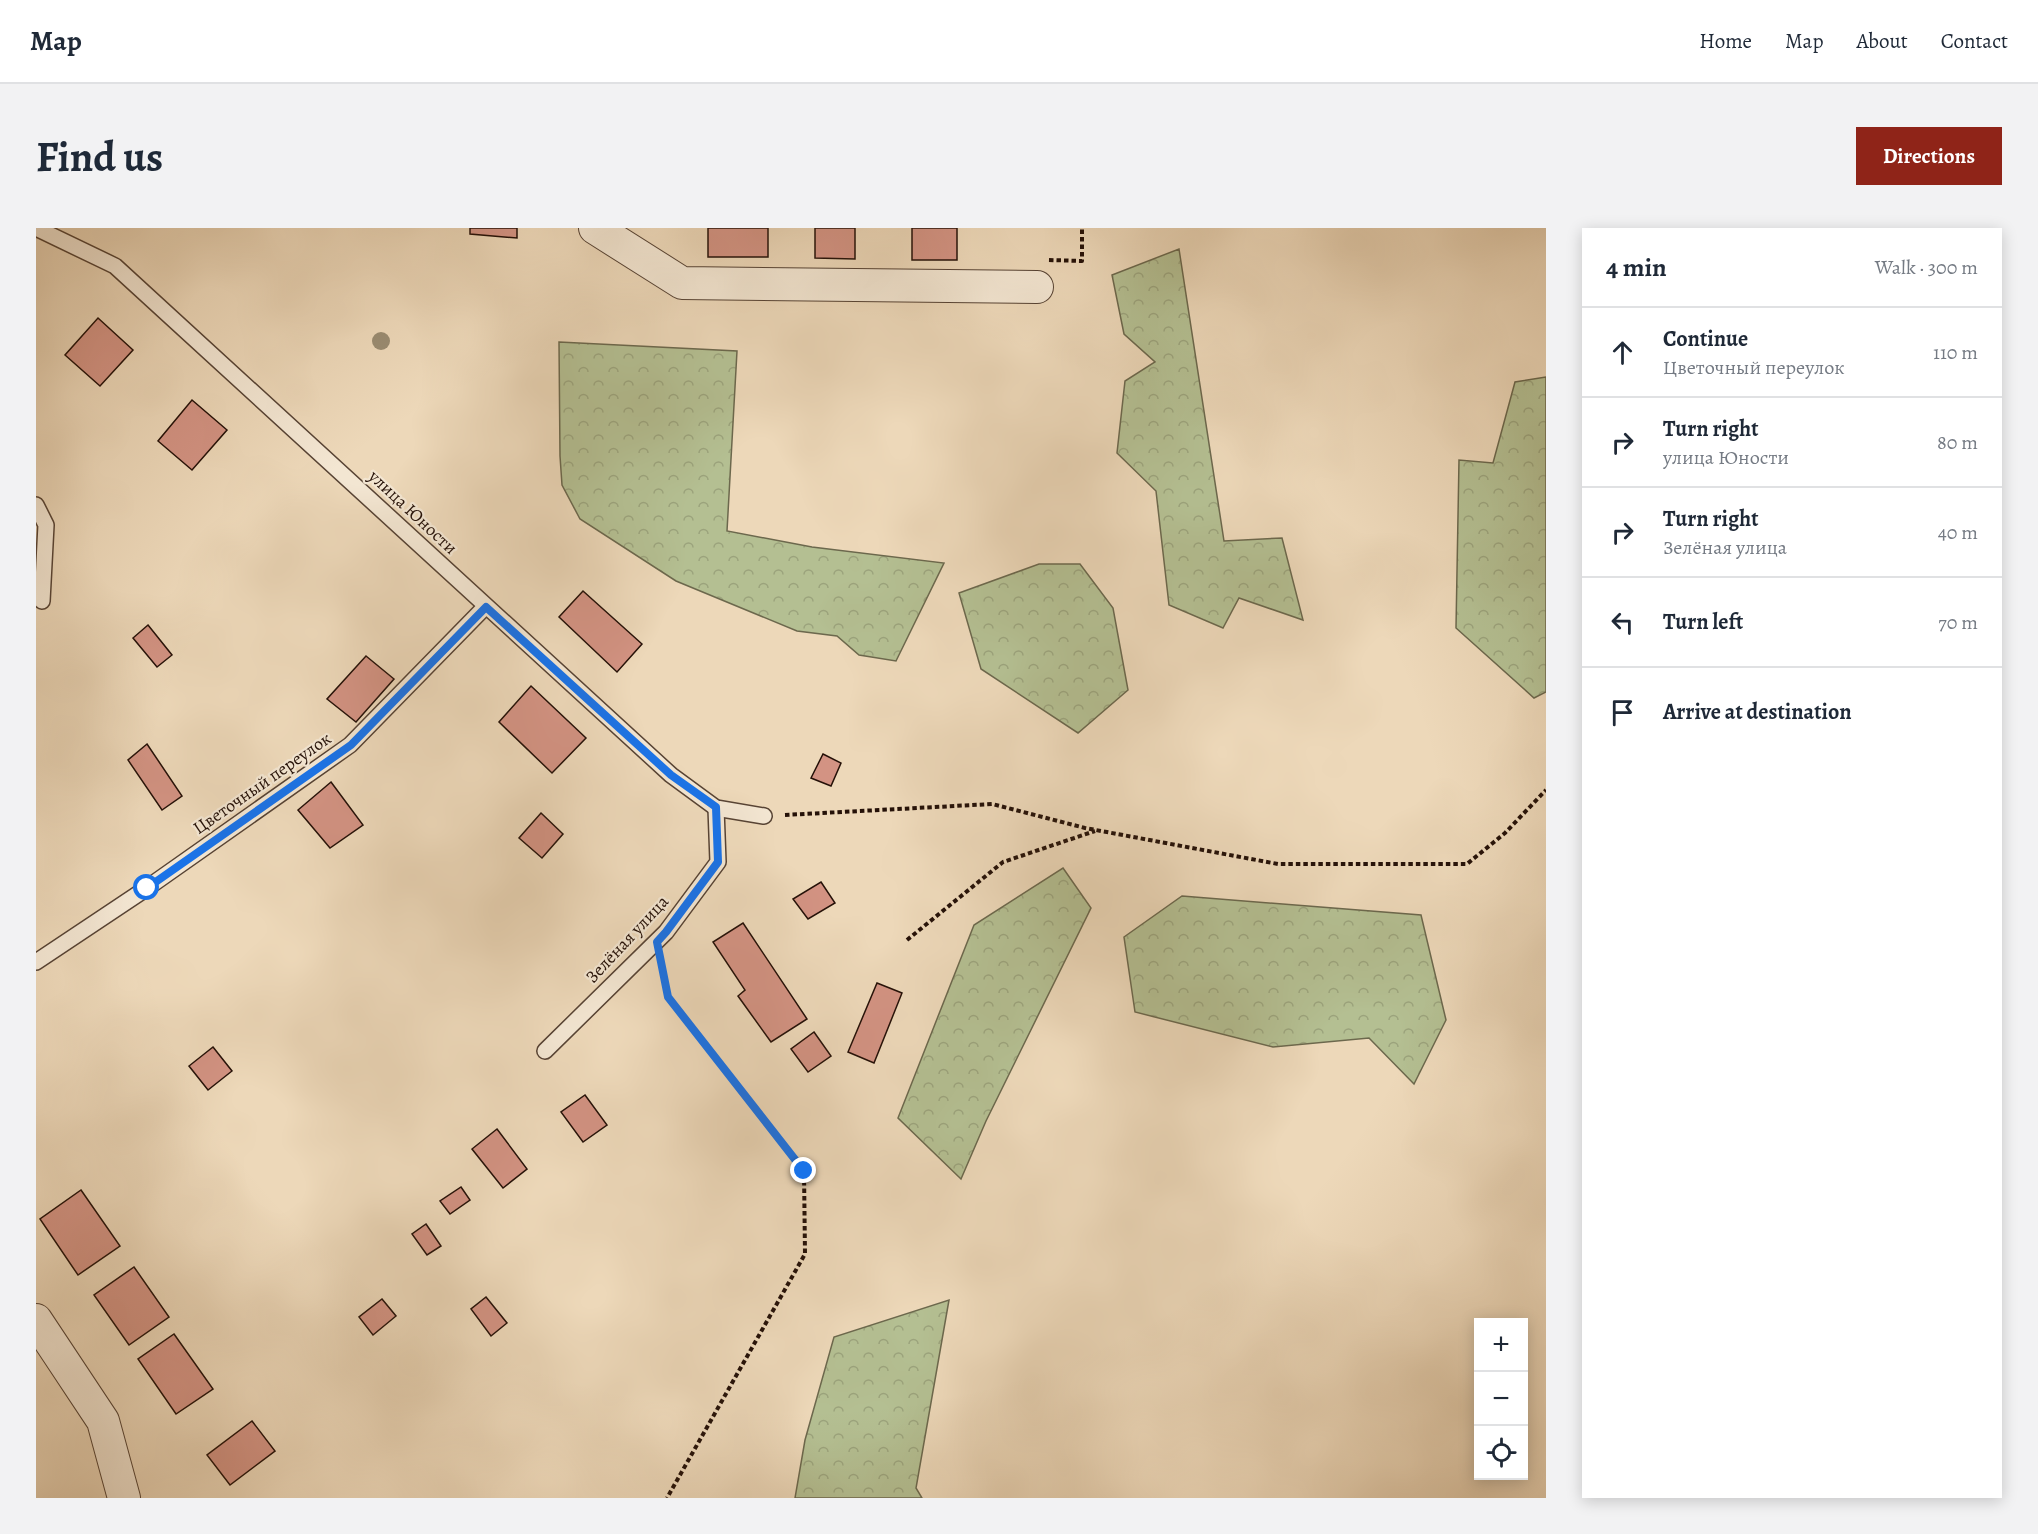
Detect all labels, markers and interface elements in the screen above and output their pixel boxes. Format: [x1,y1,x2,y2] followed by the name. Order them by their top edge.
[30,22,82,60] text: Map
[1699,27,1752,55] text: Home
[1785,27,1823,55] text: Map
[1856,27,1908,55] text: About
[1941,27,2008,55] text: Contact
[1856,127,2002,185] button: Directions
[36,128,163,185] text: Find us
[1606,250,1667,285] text: 4 min
[1875,254,1978,281] text: Walk · 300 m
[1663,324,1748,354] text: Continue
[1606,336,1639,369] icon: ahead
[1933,339,1978,366] text: 110 m
[1663,354,1845,381] text: Цветочный переулок
[1663,414,1759,444] text: Turn right
[1606,426,1639,459] icon: right
[1937,429,1978,456] text: 80 m
[1663,444,1789,471] text: улица Юности
[363,464,463,559] street label: улица Юности
[1663,504,1759,534] text: Turn right
[1606,516,1639,549] icon: right
[1938,519,1978,546] text: 40 m
[1663,534,1787,561] text: Зелёная улица
[1606,606,1639,639] icon: left
[1663,607,1743,637] text: Turn left
[1938,609,1978,636] text: 70 m
[1606,696,1639,729] icon: arrive
[1663,697,1852,727] text: Arrive at destination
[188,726,336,840] street label: Цветочный переулок
[133,874,159,900] route start
[580,889,674,988] street label: Зелёная улица
[790,1157,816,1183] route end
[1474,1318,1528,1480] map controls
[1474,1318,1528,1372] button: +
[1474,1372,1528,1426] button: −
[1474,1426,1528,1480] button: locate

